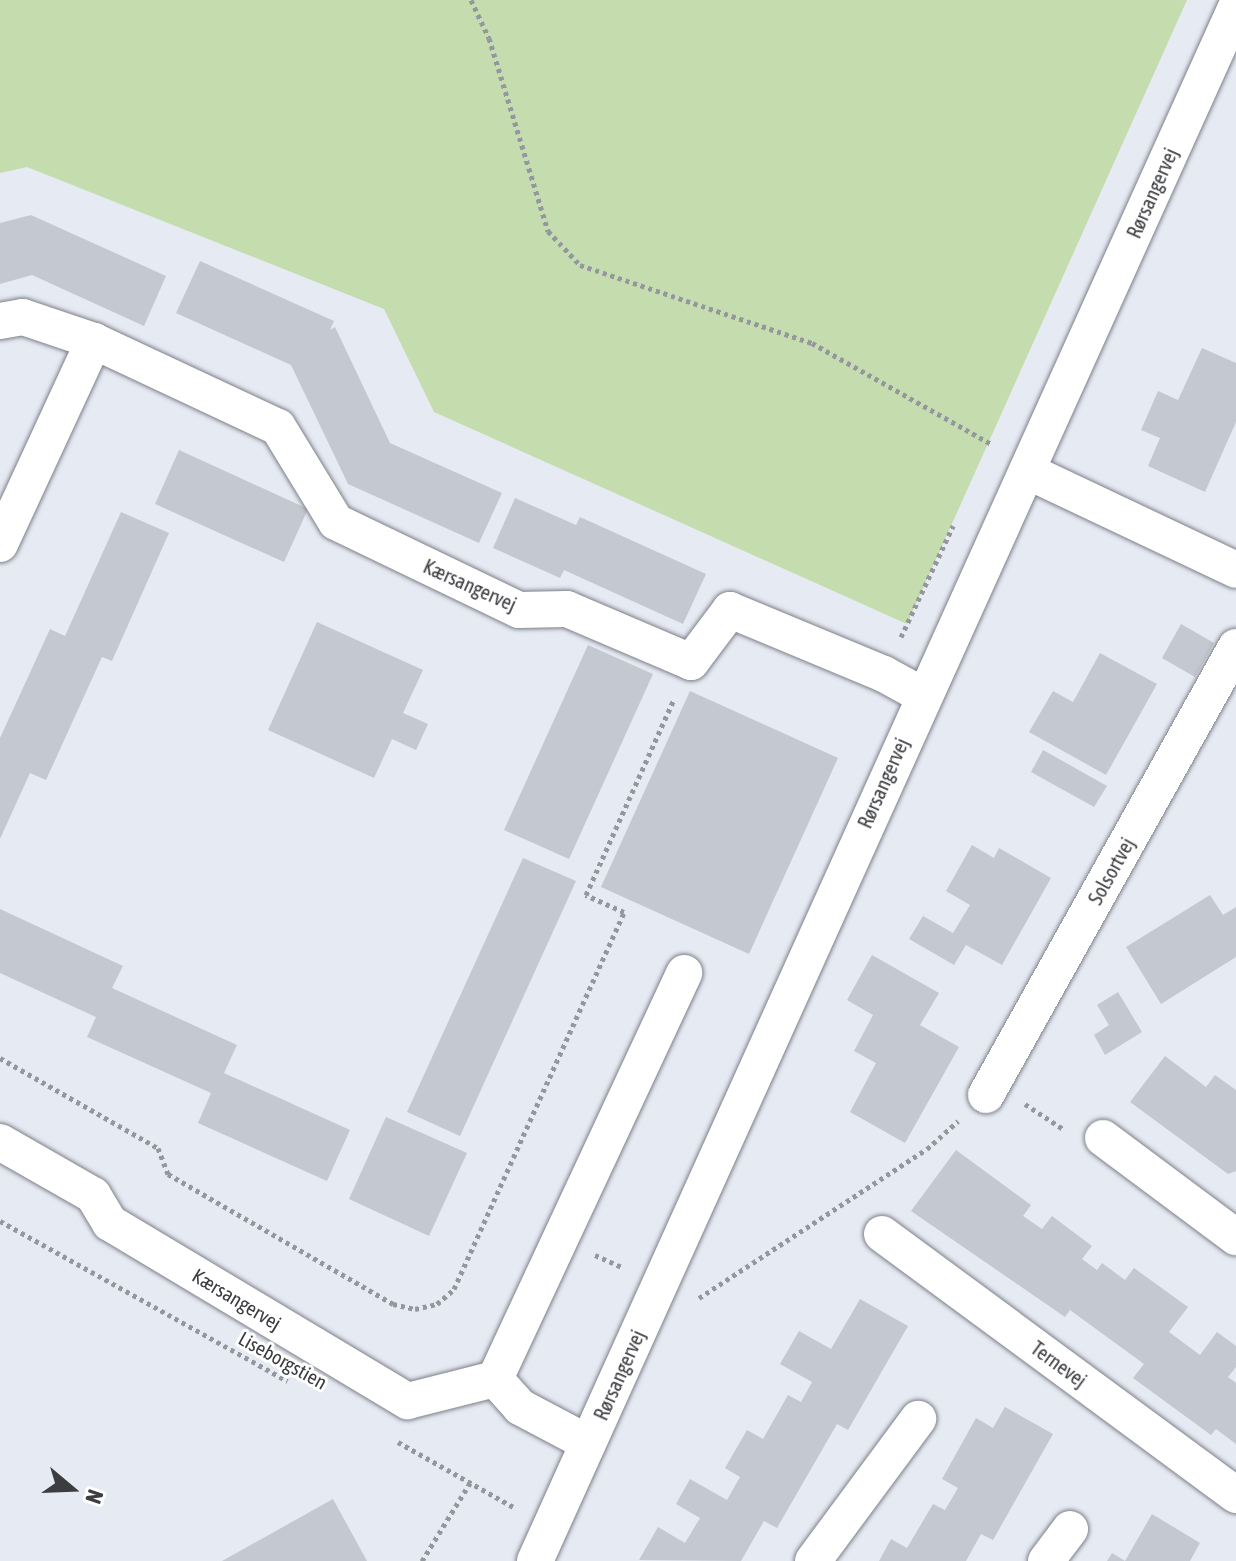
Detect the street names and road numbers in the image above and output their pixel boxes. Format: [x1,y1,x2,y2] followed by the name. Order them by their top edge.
[1121,144,1183,242] street label: Rørsangervej
[420,554,520,616] street label: Kærsangervej
[852,734,914,832] street label: Rørsangervej
[1083,833,1139,909] street label: Solsortvej
[188,1263,286,1335] street label: Kærsangervej
[235,1326,331,1394] street label: Liseborgstien
[588,1326,650,1424] street label: Rørsangervej
[1027,1336,1091,1392] street label: Ternevej

